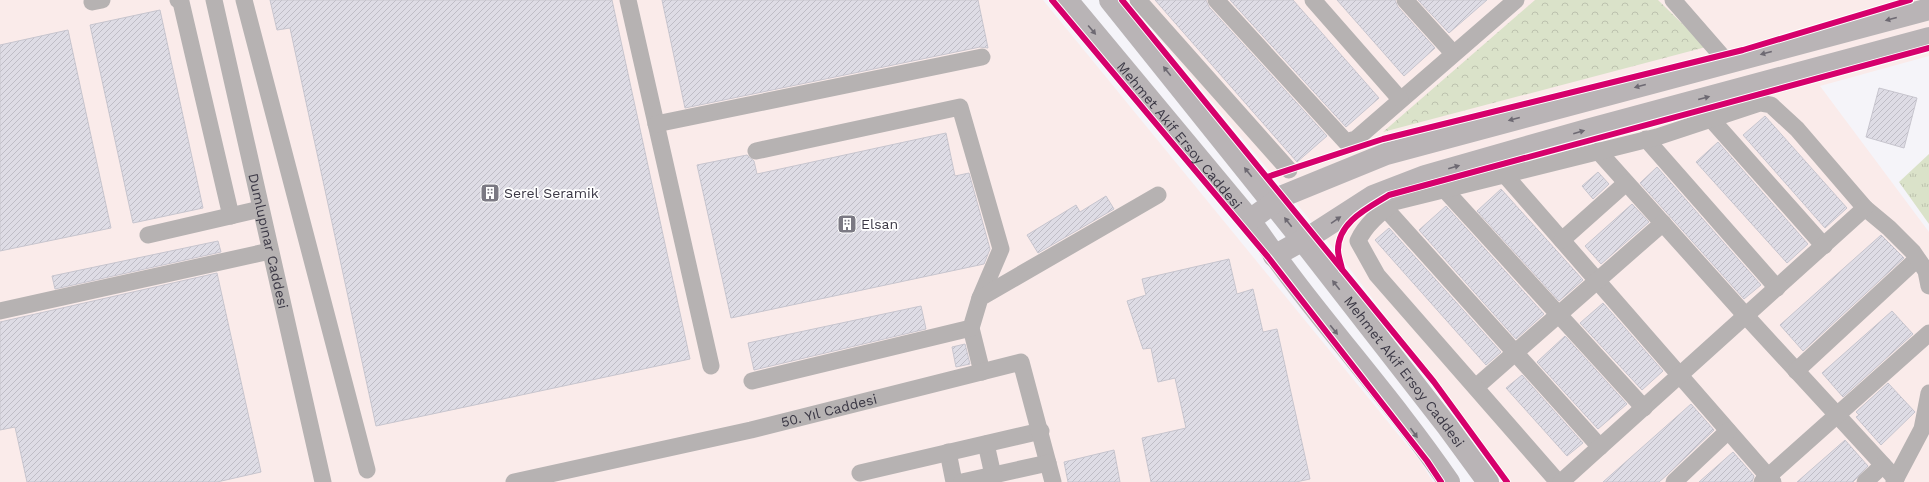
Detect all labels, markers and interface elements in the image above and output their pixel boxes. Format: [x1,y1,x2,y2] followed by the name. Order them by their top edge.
[1885,17,1898,23] one-way arrow
[1088,25,1096,35] one-way arrow
[1759,50,1772,56] one-way arrow
[1114,58,1245,212] street label: Mehmet Akif Ersoy Caddesi
[1162,65,1171,76] one-way arrow
[1634,83,1646,89] one-way arrow
[1699,95,1711,101] one-way arrow
[1508,116,1520,122] one-way arrow
[1573,129,1585,135] one-way arrow
[1447,164,1460,170] one-way arrow
[1244,167,1253,178] one-way arrow
[245,172,292,310] street label: Dumlupınar Caddesi
[479,182,501,204] building icon: Serel Seramik
[504,185,599,201] place label: Serel Seramik
[836,213,858,235] building icon: Elsan
[861,216,898,232] place label: Elsan
[1283,216,1292,227] one-way arrow
[1330,216,1341,224] one-way arrow
[1331,279,1340,290] one-way arrow
[1341,293,1468,450] street label: Mehmet Akif Ersoy Caddesi
[1329,325,1338,336] one-way arrow
[779,391,879,430] street label: 50. Yıl Caddesi
[1410,427,1418,438] one-way arrow

